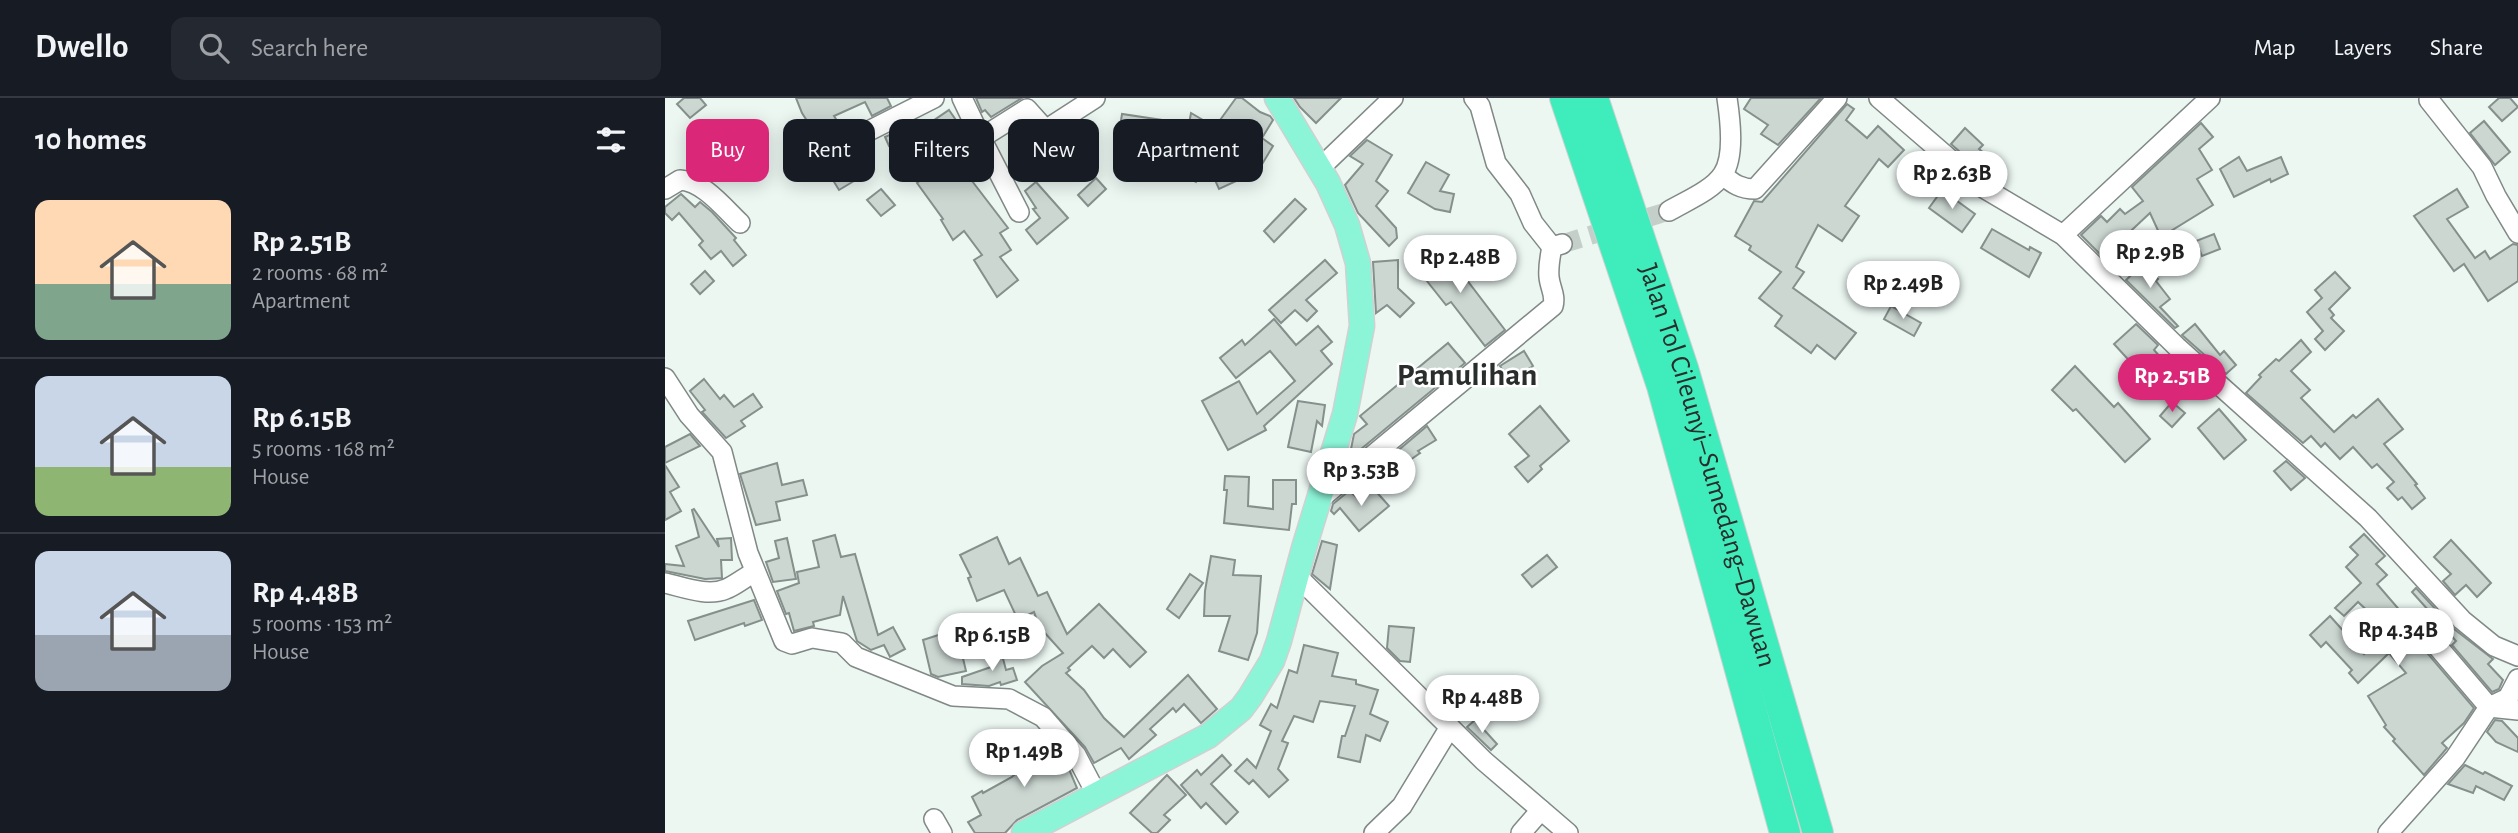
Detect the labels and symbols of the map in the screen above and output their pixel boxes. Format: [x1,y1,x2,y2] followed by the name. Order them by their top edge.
[1880,152,2024,211] pin: Rp 2.63B
[2085,230,2215,290] pin: Rp 2.9B
[1388,236,1532,295] pin: Rp 2.48B
[1633,261,1781,670] street label: Jalan Tol Cileunyi–Sumedang–Dawuan
[1831,262,1975,321] pin: Rp 2.49B
[2100,354,2244,414] pin: Rp 2.51B
[1397,359,1537,391] district label: Pamulihan
[1289,448,1433,508] pin: Rp 3.53B
[2326,608,2470,668] pin: Rp 4.34B
[920,614,1064,673] pin: Rp 6.15B
[1410,676,1554,735] pin: Rp 4.48B
[952,730,1096,789] pin: Rp 1.49B

